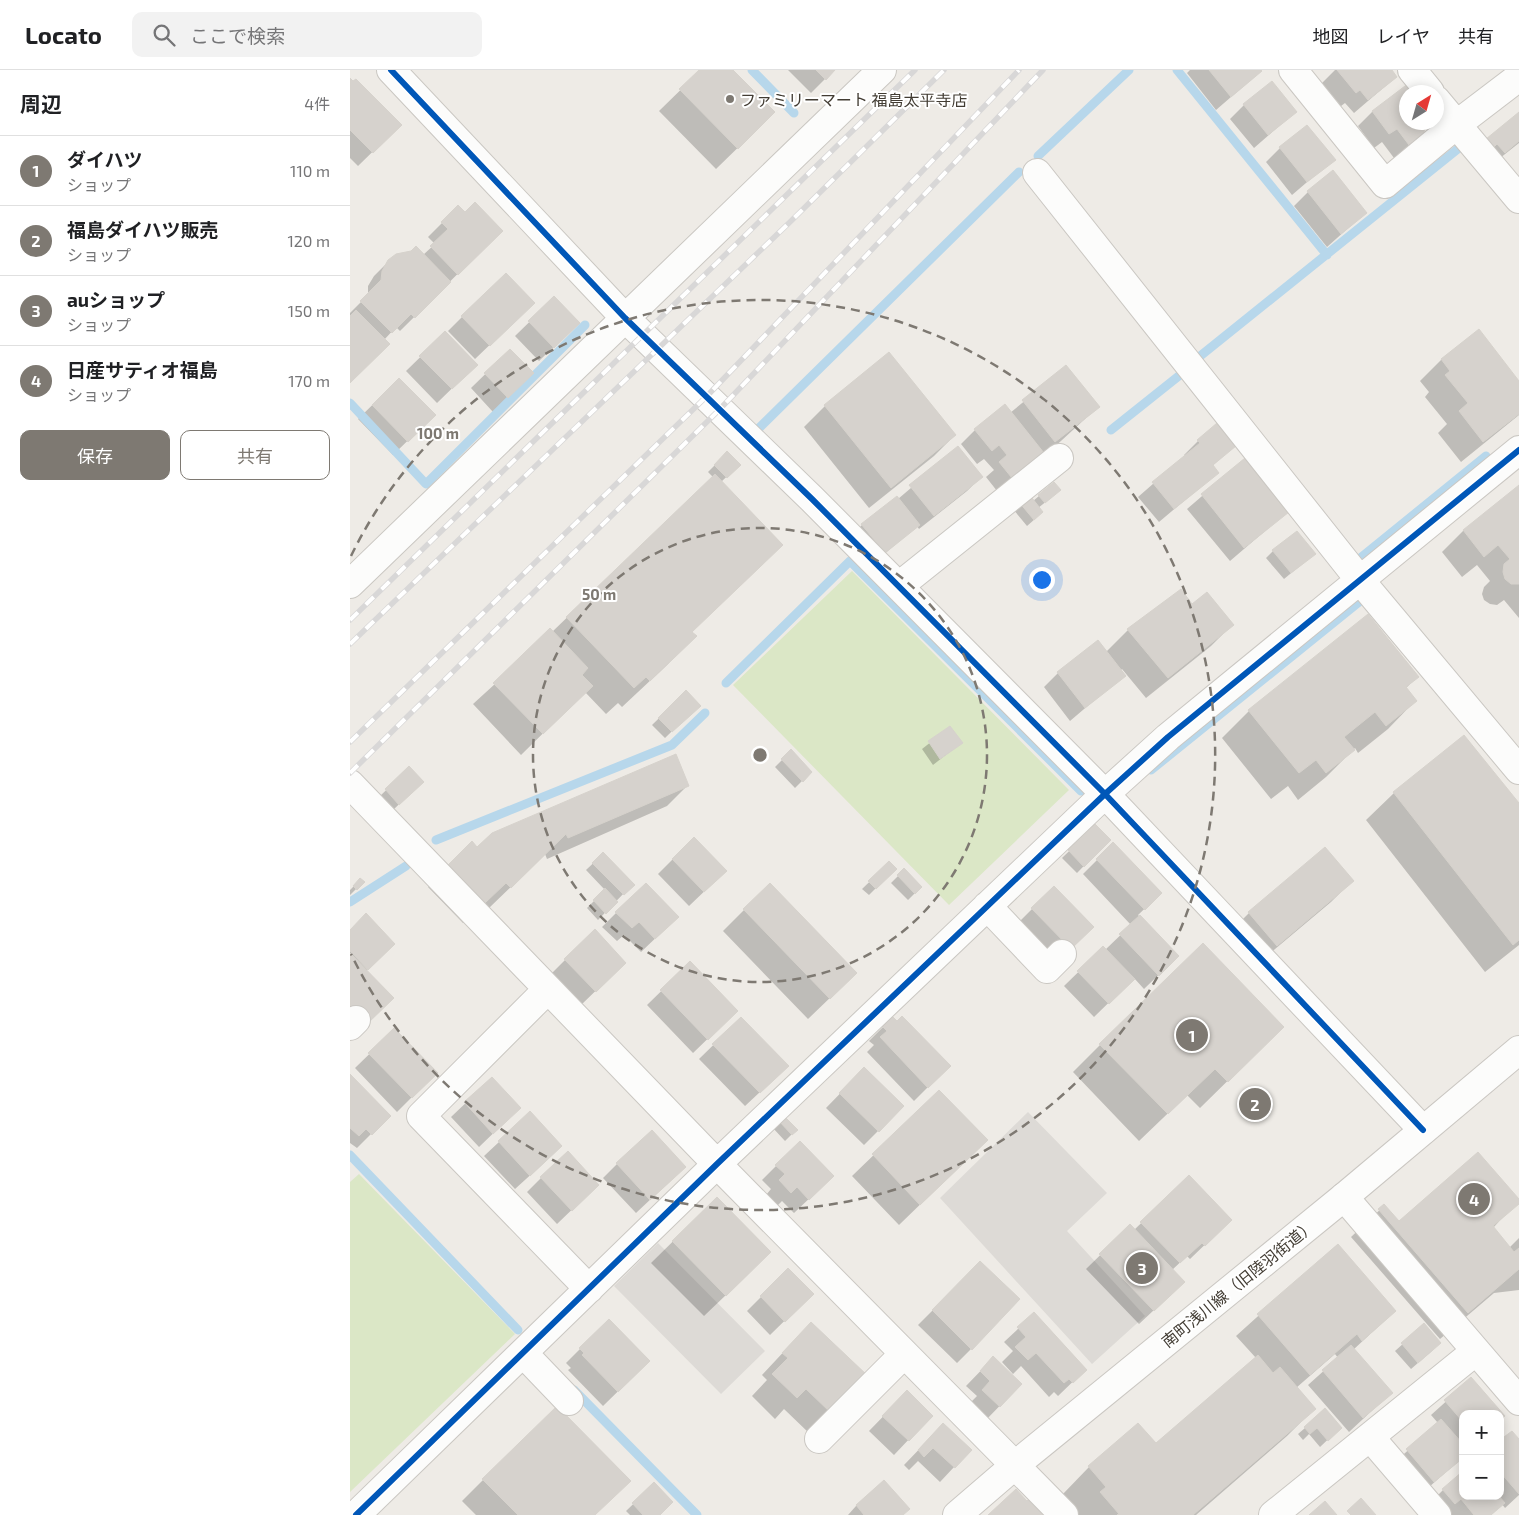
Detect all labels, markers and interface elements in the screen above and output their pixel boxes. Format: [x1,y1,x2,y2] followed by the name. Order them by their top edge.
[132,12,482,57] search box
[25,20,102,49] text: Locato
[150,21,178,49] icon: search
[190,24,285,47] text: ここで検索
[1313,25,1349,47] text: 地図
[1377,25,1430,47] text: レイヤ
[1458,25,1494,47] text: 共有
[1399,85,1444,130] north arrow
[740,90,968,109] place label: ファミリーマート 福島太平寺店
[20,91,62,116] text: 周辺
[724,93,736,105] marker: ファミリーマート 福島太平寺店
[304,94,330,113] text: 4件
[67,148,143,171] text: ダイハツ
[33,161,39,180] text: 1
[290,161,330,180] text: 110 m
[67,175,131,194] text: ショップ
[67,218,219,241] text: 福島ダイハツ販売
[31,231,41,250] text: 2
[287,231,330,250] text: 120 m
[67,245,131,264] text: ショップ
[67,288,165,311] text: auショップ
[31,301,41,320] text: 3
[288,301,330,320] text: 150 m
[67,315,131,334] text: ショップ
[67,358,218,381] text: 日産サティオ福島
[31,371,41,390] text: 4
[288,371,330,390] text: 170 m
[67,385,131,404] text: ショップ
[417,424,459,442] text: 100 m
[20,430,170,480] button: 保存
[180,430,330,480] button: 共有
[1029,567,1055,593] your location
[582,585,616,603] text: 50 m
[751,746,769,764] centre of rings
[1176,1016,1208,1054] pin: 1
[1239,1085,1271,1123] pin: 2
[1458,1180,1490,1218] pin: 4
[1157,1215,1319,1351] street label: 南町浅川線（旧陸羽街道）
[1126,1249,1158,1287] pin: 3
[1459,1410,1504,1500] map controls
[1459,1410,1504,1455] button: +
[1459,1455,1504,1500] button: −

